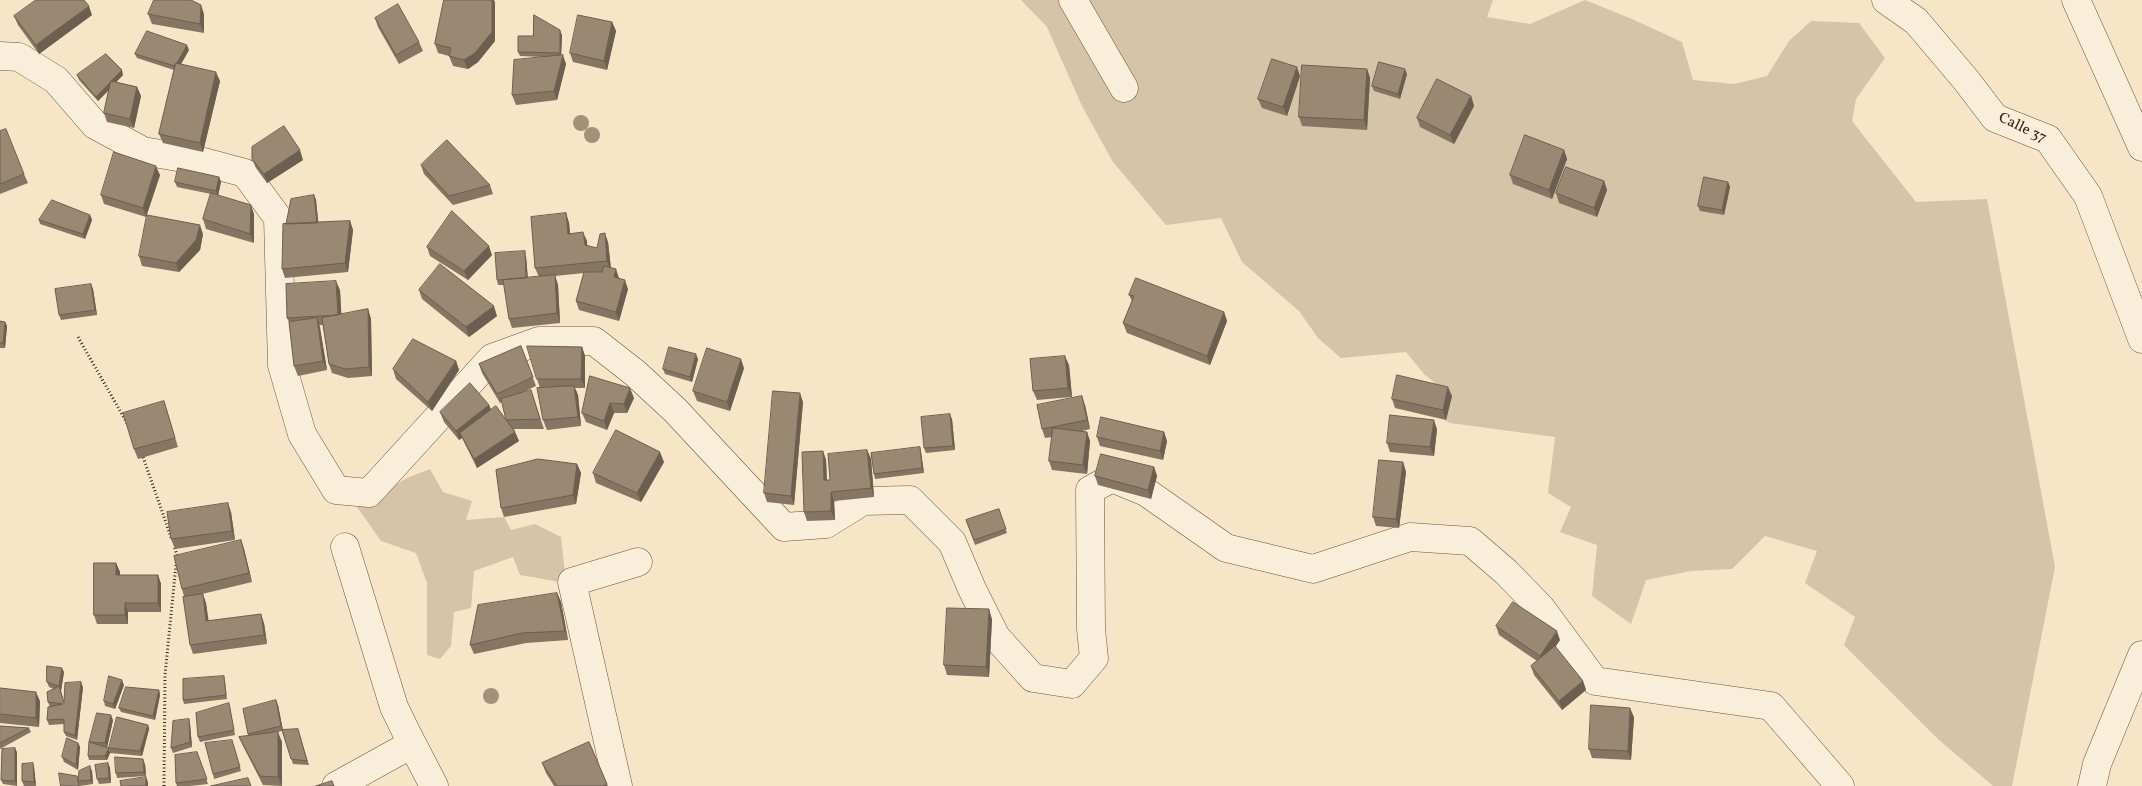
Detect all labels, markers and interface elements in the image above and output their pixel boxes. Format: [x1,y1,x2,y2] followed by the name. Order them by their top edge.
[1995,110,2049,148] street label: Calle 37

